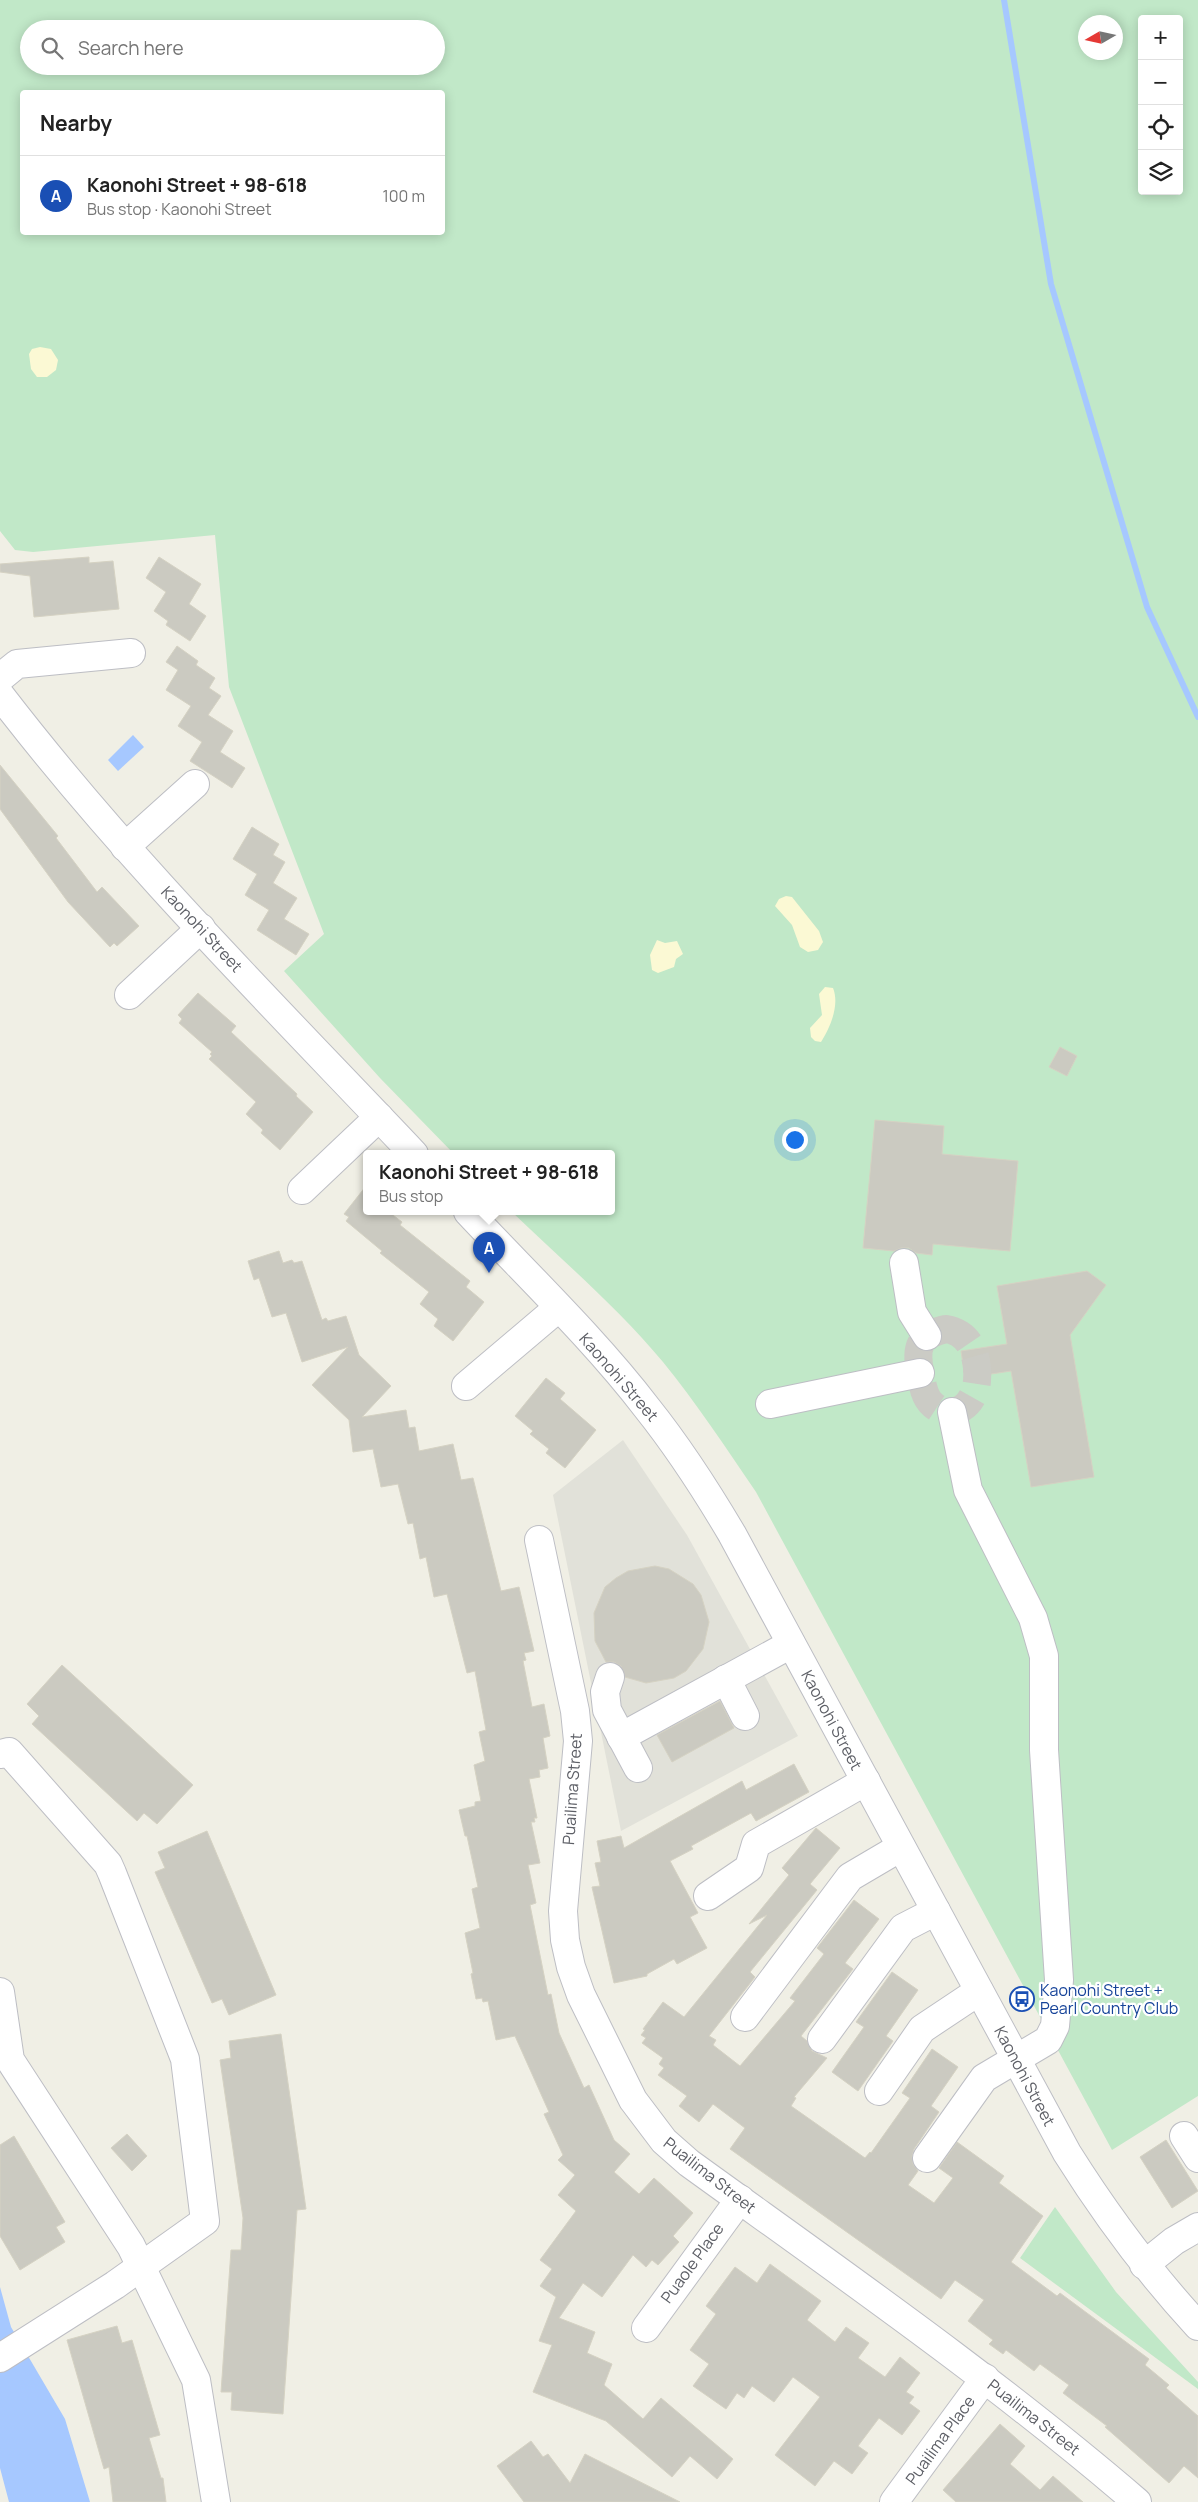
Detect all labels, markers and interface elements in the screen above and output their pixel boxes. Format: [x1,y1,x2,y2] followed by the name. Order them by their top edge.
[1078,15,1123,60] north arrow
[1138,15,1183,195] map controls
[1138,15,1183,60] button: +
[20,20,445,75] search box
[38,34,66,62] icon: search
[78,35,184,61] text: Search here
[1138,60,1183,105] button: −
[1138,105,1183,150] button: locate
[40,109,112,137] text: Nearby
[1138,150,1183,195] button: layers
[87,172,307,198] text: Kaonohi Street + 98-618
[51,185,61,207] text: A
[382,185,425,207] text: 100 m
[87,198,272,220] text: Bus stop · Kaonohi Street
[156,881,248,977] street label: Kaonohi Street
[782,1127,808,1153] your location
[363,1150,615,1215] popup
[379,1159,599,1185] text: Kaonohi Street + 98-618
[379,1185,443,1207] text: Bus stop
[473,1232,505,1273] pin: A
[575,1328,663,1426] street label: Kaonohi Street
[796,1666,868,1774] street label: Kaonohi Street
[557,1732,587,1846] street label: Puailima Street
[1040,1979,1178,2019] place label: Kaonohi Street + Pearl Country Club
[1009,1986,1035,2012] bus stop icon: Kaonohi Street + Pearl Country Club
[989,2022,1061,2130] street label: Kaonohi Street
[659,2132,761,2218] street label: Puailima Street
[655,2218,729,2308] street label: Puaole Place
[983,2374,1085,2460] street label: Puailima Street
[900,2391,980,2489] street label: Puailima Place

